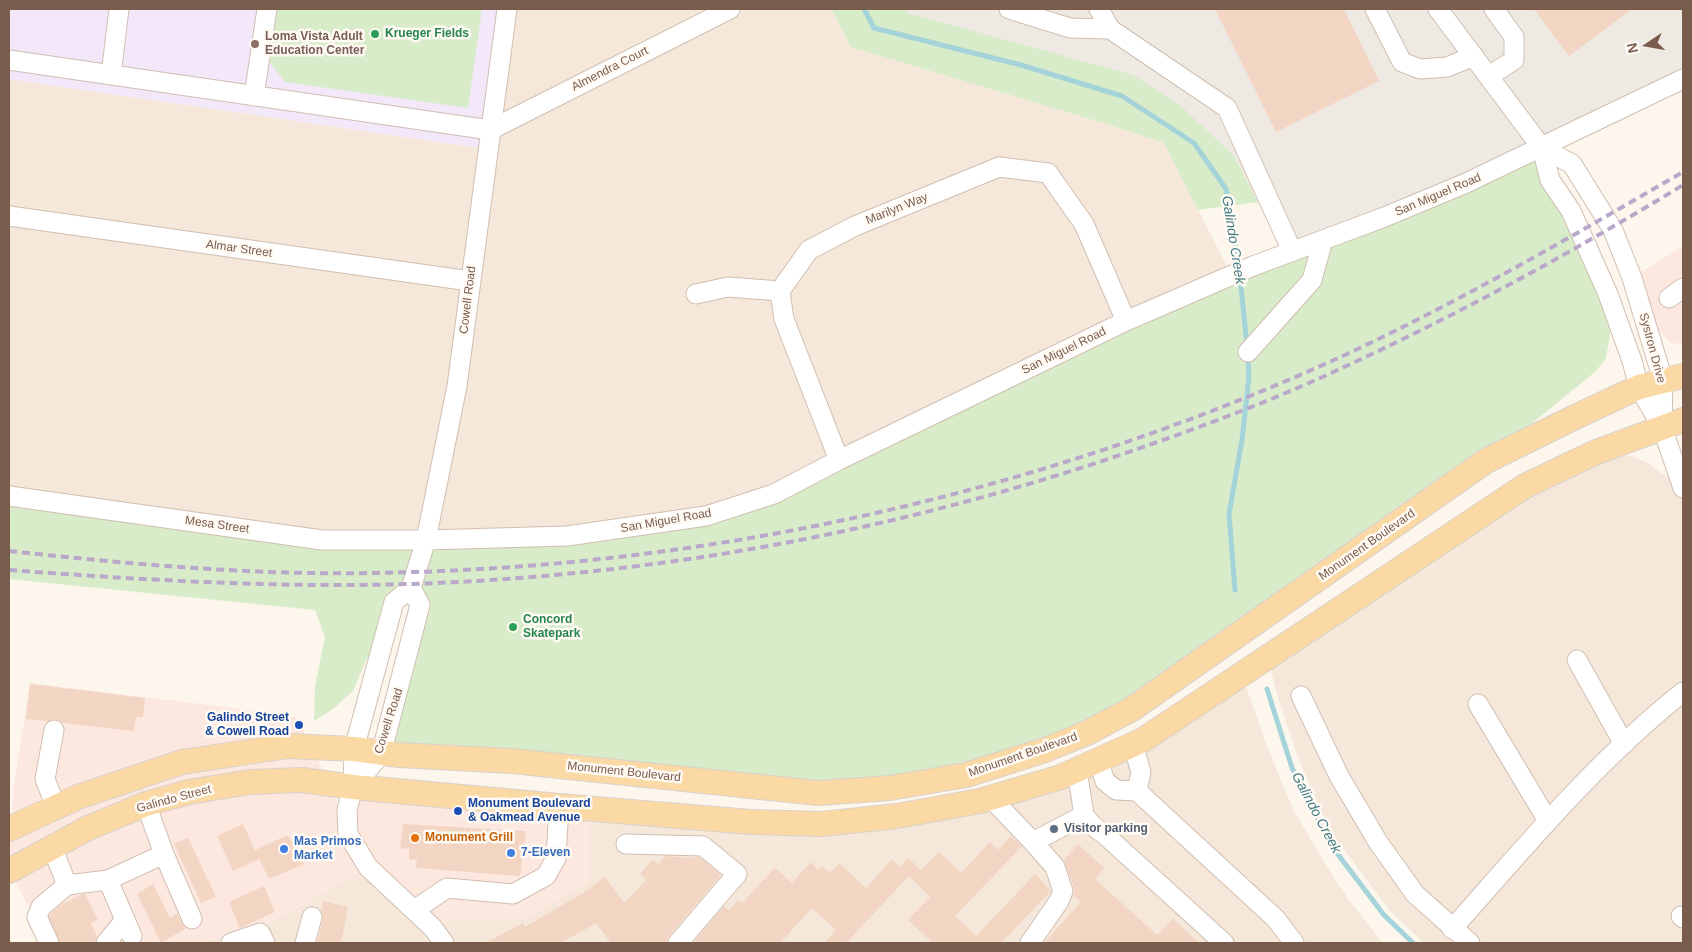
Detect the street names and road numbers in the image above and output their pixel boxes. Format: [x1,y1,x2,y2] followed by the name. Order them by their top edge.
[569,44,651,94] street label: Almendra Court
[1393,170,1483,220] street label: San Miguel Road
[864,190,930,228] street label: Marilyn Way
[205,237,273,261] street label: Almar Street
[457,265,479,335] street label: Cowell Road
[1636,311,1668,385] street label: Systron Drive
[1019,324,1109,378] street label: San Miguel Road
[619,506,713,536] street label: San Miguel Road
[1316,506,1418,584] street label: Monument Boulevard
[184,513,250,537] street label: Mesa Street
[372,686,406,756] street label: Cowell Road
[967,730,1079,780] street label: Monument Boulevard
[567,759,681,785] street label: Monument Boulevard
[135,782,213,816] street label: Galindo Street

